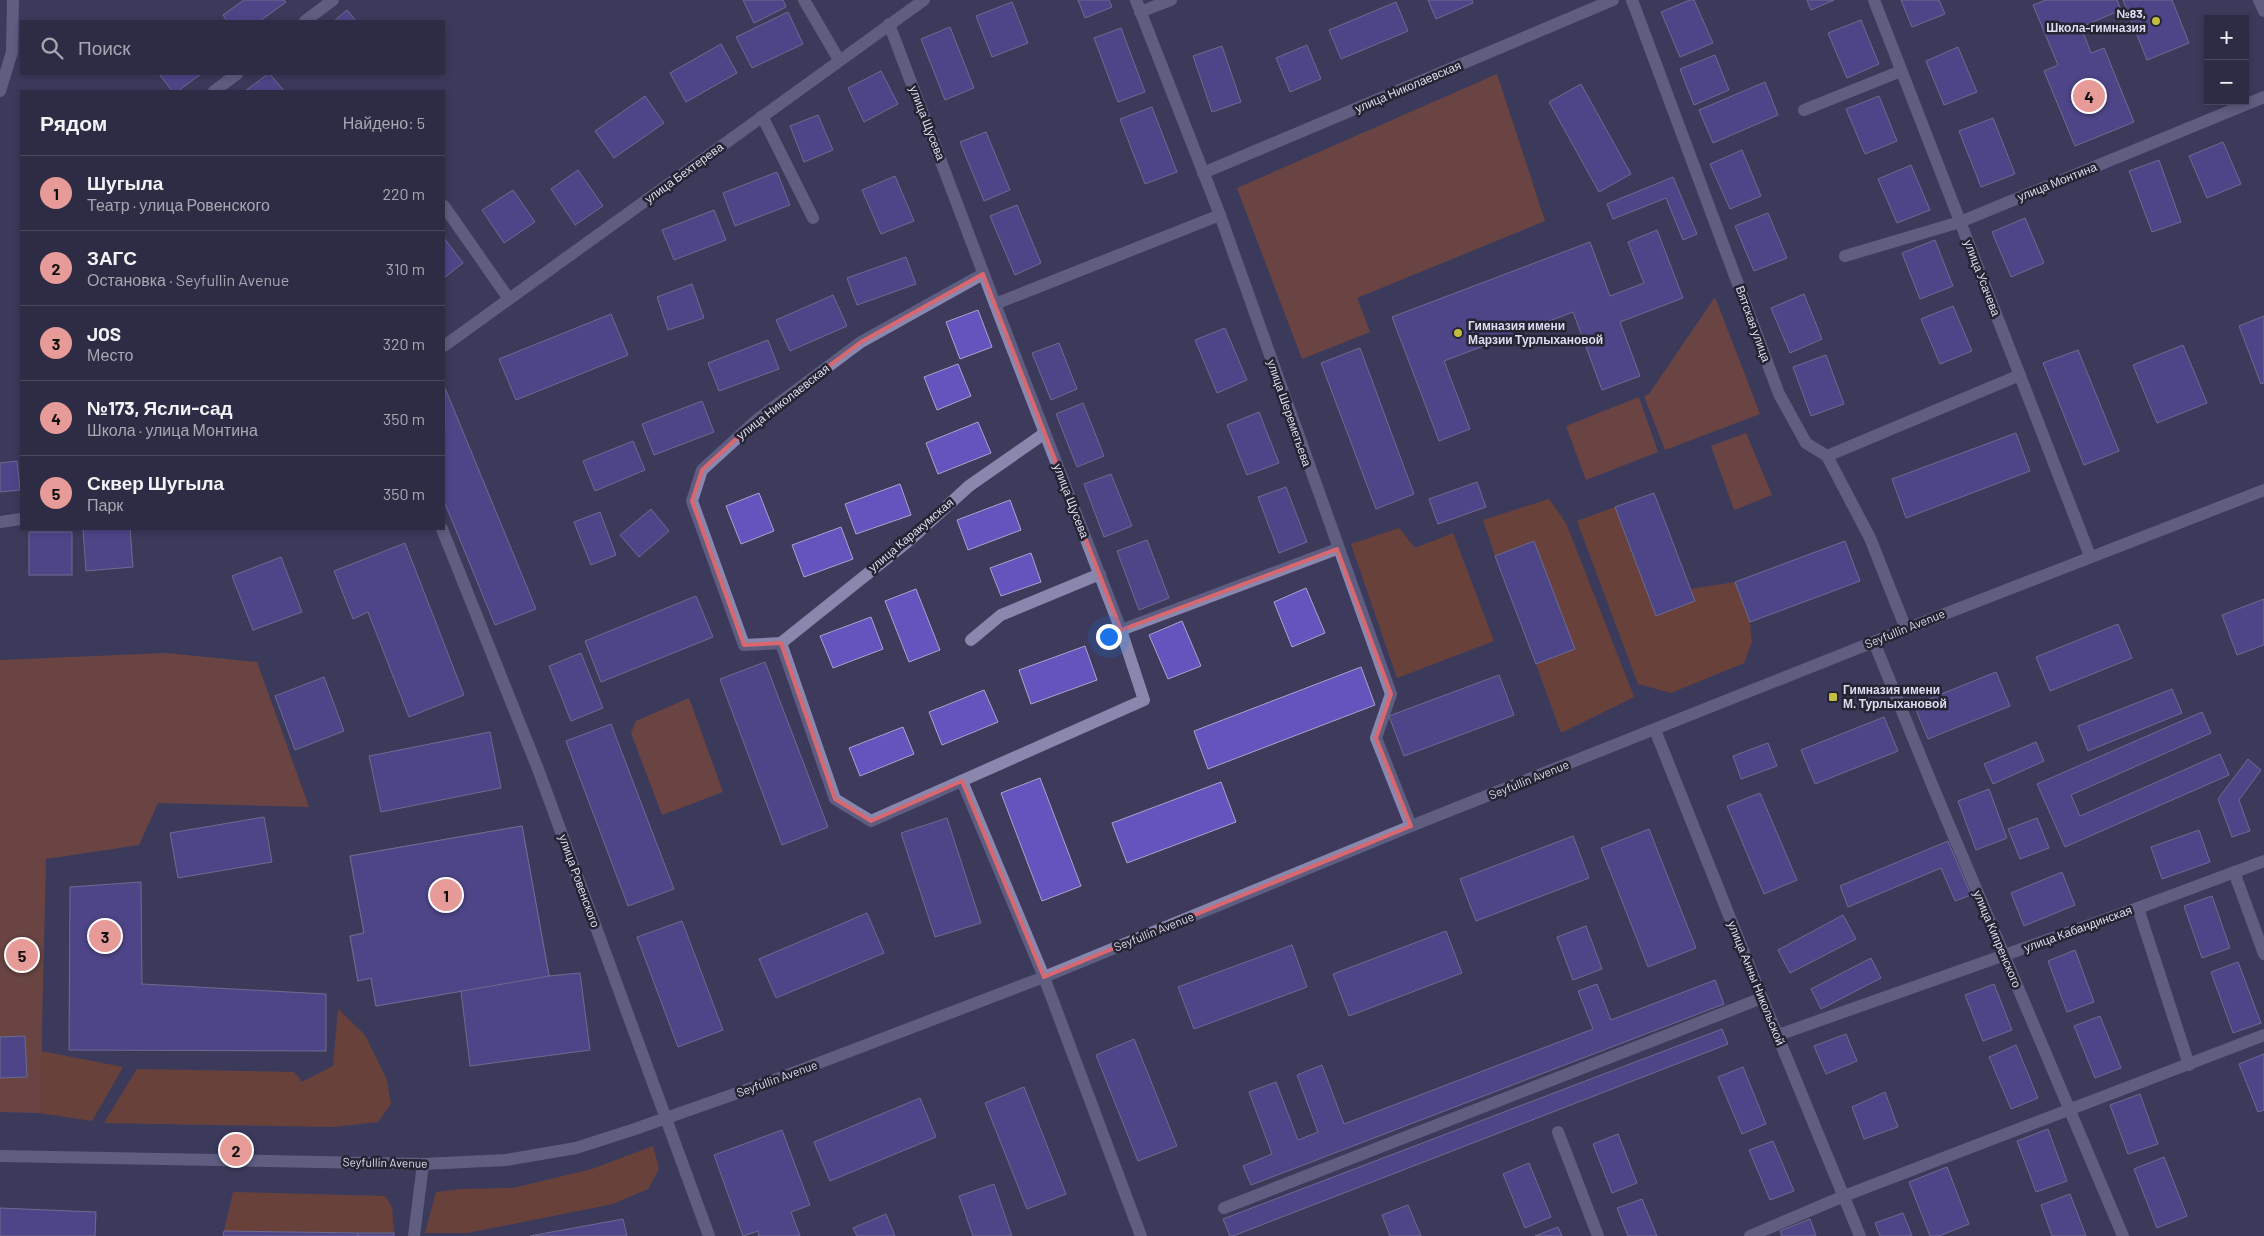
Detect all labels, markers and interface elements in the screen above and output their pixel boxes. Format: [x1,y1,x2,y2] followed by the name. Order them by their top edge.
[2046,6,2146,34] place label: №83, Школа-гимназия
[2150,15,2162,27] marker: №83, Школа-гимназия
[2204,15,2249,105] map controls
[2204,15,2249,60] button: +
[20,20,445,75] search box
[38,34,66,62] icon: search
[78,36,131,59] text: Поиск
[1352,57,1463,116] street label: улица Николаевская
[2204,60,2249,105] button: −
[2073,77,2105,115] pin: 4
[906,84,949,162] street label: улица Щусева
[40,110,107,135] text: Рядом
[343,113,425,132] text: Найдено: 5
[641,139,726,206] street label: улица Бехтерева
[2015,159,2099,204] street label: улица Монтина
[87,171,163,194] text: Шугыла
[53,184,59,203] text: 1
[382,184,425,203] text: 220 m
[87,195,270,214] text: Театр · улица Ровенского
[1961,238,2004,318] street label: улица Усачева
[87,246,137,269] text: ЗАГС
[52,259,60,278] text: 2
[386,259,425,278] text: 310 m
[87,270,289,289] text: Остановка · Seyfullin Avenue
[1733,284,1774,364] street label: Вятская улица
[1468,318,1603,347] place label: Гимназия имени Марзии Турлыхановой
[87,322,121,345] text: JOS
[1452,327,1464,339] marker: Гимназия имени Марзии Турлыхановой
[52,334,60,353] text: 3
[383,334,425,353] text: 320 m
[87,345,133,364] text: Место
[1264,357,1315,469] street label: улица Шереметьева
[733,361,832,443] street label: улица Николаевская
[87,396,233,419] text: №173, Ясли-сад
[51,409,61,428] text: 4
[383,409,425,428] text: 350 m
[87,420,258,439] text: Школа · улица Монтина
[1050,462,1093,540] street label: улица Щусева
[87,471,224,494] text: Сквер Шугыла
[52,484,60,503] text: 5
[383,484,425,503] text: 350 m
[87,495,123,514] text: Парк
[865,495,956,575] street label: улица Каракумская
[1863,606,1947,650] street label: Seyfullin Avenue
[1096,624,1122,650] your location
[1843,682,1947,711] place label: Гимназия имени М. Турлыхановой
[1827,691,1839,703] marker: Гимназия имени М. Турлыхановой
[1487,757,1571,801] street label: Seyfullin Avenue
[556,832,603,930] street label: улица Ровенского
[430,876,462,914] pin: 1
[1970,888,2025,990] street label: улица Кипренского
[2022,902,2134,955] street label: улица Кабандинская
[1112,909,1196,953] street label: Seyfullin Avenue
[89,917,121,955] pin: 3
[1725,918,1788,1047] street label: улица Анны Никольской
[6,936,38,974] pin: 5
[734,1057,819,1099] street label: Seyfullin Avenue
[220,1131,252,1169] pin: 2
[342,1154,428,1170] street label: Seyfullin Avenue

